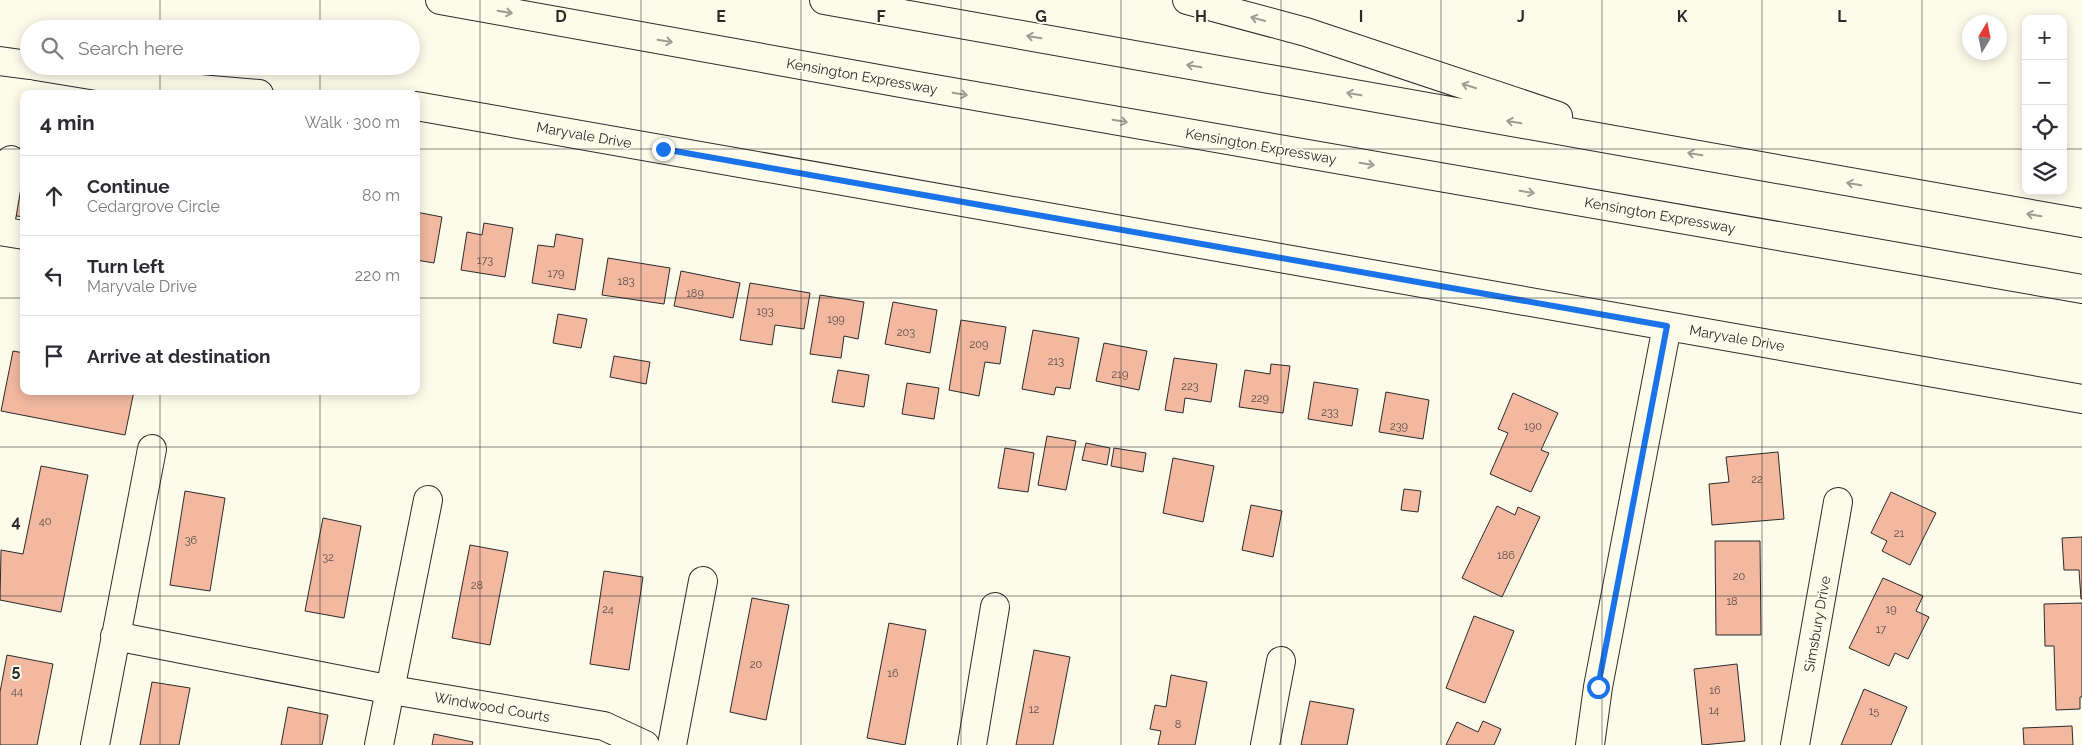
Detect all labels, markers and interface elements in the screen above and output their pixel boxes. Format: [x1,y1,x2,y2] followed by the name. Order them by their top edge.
[497,7,513,17] one-way arrow
[555,7,567,26] text: D
[716,7,726,26] text: E
[876,7,886,26] text: F
[1035,7,1047,26] text: G
[1195,7,1207,26] text: H
[1359,7,1363,26] text: I
[1517,7,1525,26] text: J
[1677,7,1688,26] text: K
[1837,7,1847,26] text: L
[1251,14,1267,24] one-way arrow
[1962,15,2007,60] north arrow
[2022,15,2067,195] map controls
[2022,15,2067,60] button: +
[20,20,420,75] search box
[1026,32,1042,42] one-way arrow
[38,34,66,62] icon: search
[656,36,672,46] one-way arrow
[78,37,184,59] text: Search here
[785,55,939,97] street label: Kensington Expressway
[1186,60,1202,70] one-way arrow
[2022,60,2067,105] button: −
[1461,81,1477,91] one-way arrow
[1346,88,1362,98] one-way arrow
[952,89,968,99] one-way arrow
[2022,105,2067,150] button: locate
[40,110,95,135] text: 4 min
[304,113,400,132] text: Walk · 300 m
[1112,117,1128,127] one-way arrow
[1506,117,1522,127] one-way arrow
[535,119,633,151] street label: Maryvale Drive
[1184,125,1338,167] street label: Kensington Expressway
[652,138,675,161] route end
[1687,149,1703,159] one-way arrow
[2022,150,2067,195] button: layers
[1358,160,1374,170] one-way arrow
[87,175,170,197] text: Continue
[1847,178,1863,188] one-way arrow
[40,182,68,210] icon: ahead
[362,186,400,205] text: 80 m
[1518,188,1534,198] one-way arrow
[1583,194,1737,236] street label: Kensington Expressway
[87,197,220,216] text: Cedargrove Circle
[2026,210,2042,220] one-way arrow
[477,254,493,267] house number: 173
[87,255,164,277] text: Turn left
[40,262,68,290] icon: left
[355,266,400,285] text: 220 m
[548,267,564,280] house number: 179
[617,275,635,288] house number: 183
[87,277,197,296] text: Maryvale Drive
[686,287,704,300] house number: 189
[756,305,774,318] house number: 193
[827,313,845,326] house number: 199
[1688,322,1786,354] street label: Maryvale Drive
[897,326,915,339] house number: 203
[970,338,988,351] house number: 209
[40,342,68,370] icon: arrive
[87,345,271,367] text: Arrive at destination
[1048,355,1064,368] house number: 213
[1112,368,1128,381] house number: 219
[1181,380,1199,393] house number: 223
[1251,392,1269,405] house number: 229
[1321,406,1339,419] house number: 233
[1390,420,1408,433] house number: 239
[1524,420,1542,433] house number: 190
[1751,473,1763,486] house number: 22
[11,512,21,531] text: 4
[39,515,52,528] house number: 40
[1894,527,1905,540] house number: 21
[185,534,198,547] house number: 36
[1497,549,1515,562] house number: 186
[322,551,334,564] house number: 32
[1733,570,1745,583] house number: 20
[1801,575,1833,673] street label: Simsbury Drive
[471,579,483,592] house number: 28
[1726,595,1738,608] house number: 18
[602,603,614,616] house number: 24
[1885,603,1897,616] house number: 19
[1876,623,1886,636] house number: 17
[750,658,762,671] house number: 20
[12,661,21,680] text: 5
[887,667,899,680] house number: 16
[1587,676,1610,699] route start
[1709,684,1721,697] house number: 16
[11,685,23,698] house number: 44
[433,689,551,725] street label: Windwood Courts
[1029,703,1039,716] house number: 12
[1709,704,1719,717] house number: 14
[1869,705,1879,718] house number: 15
[1175,718,1181,731] house number: 8

